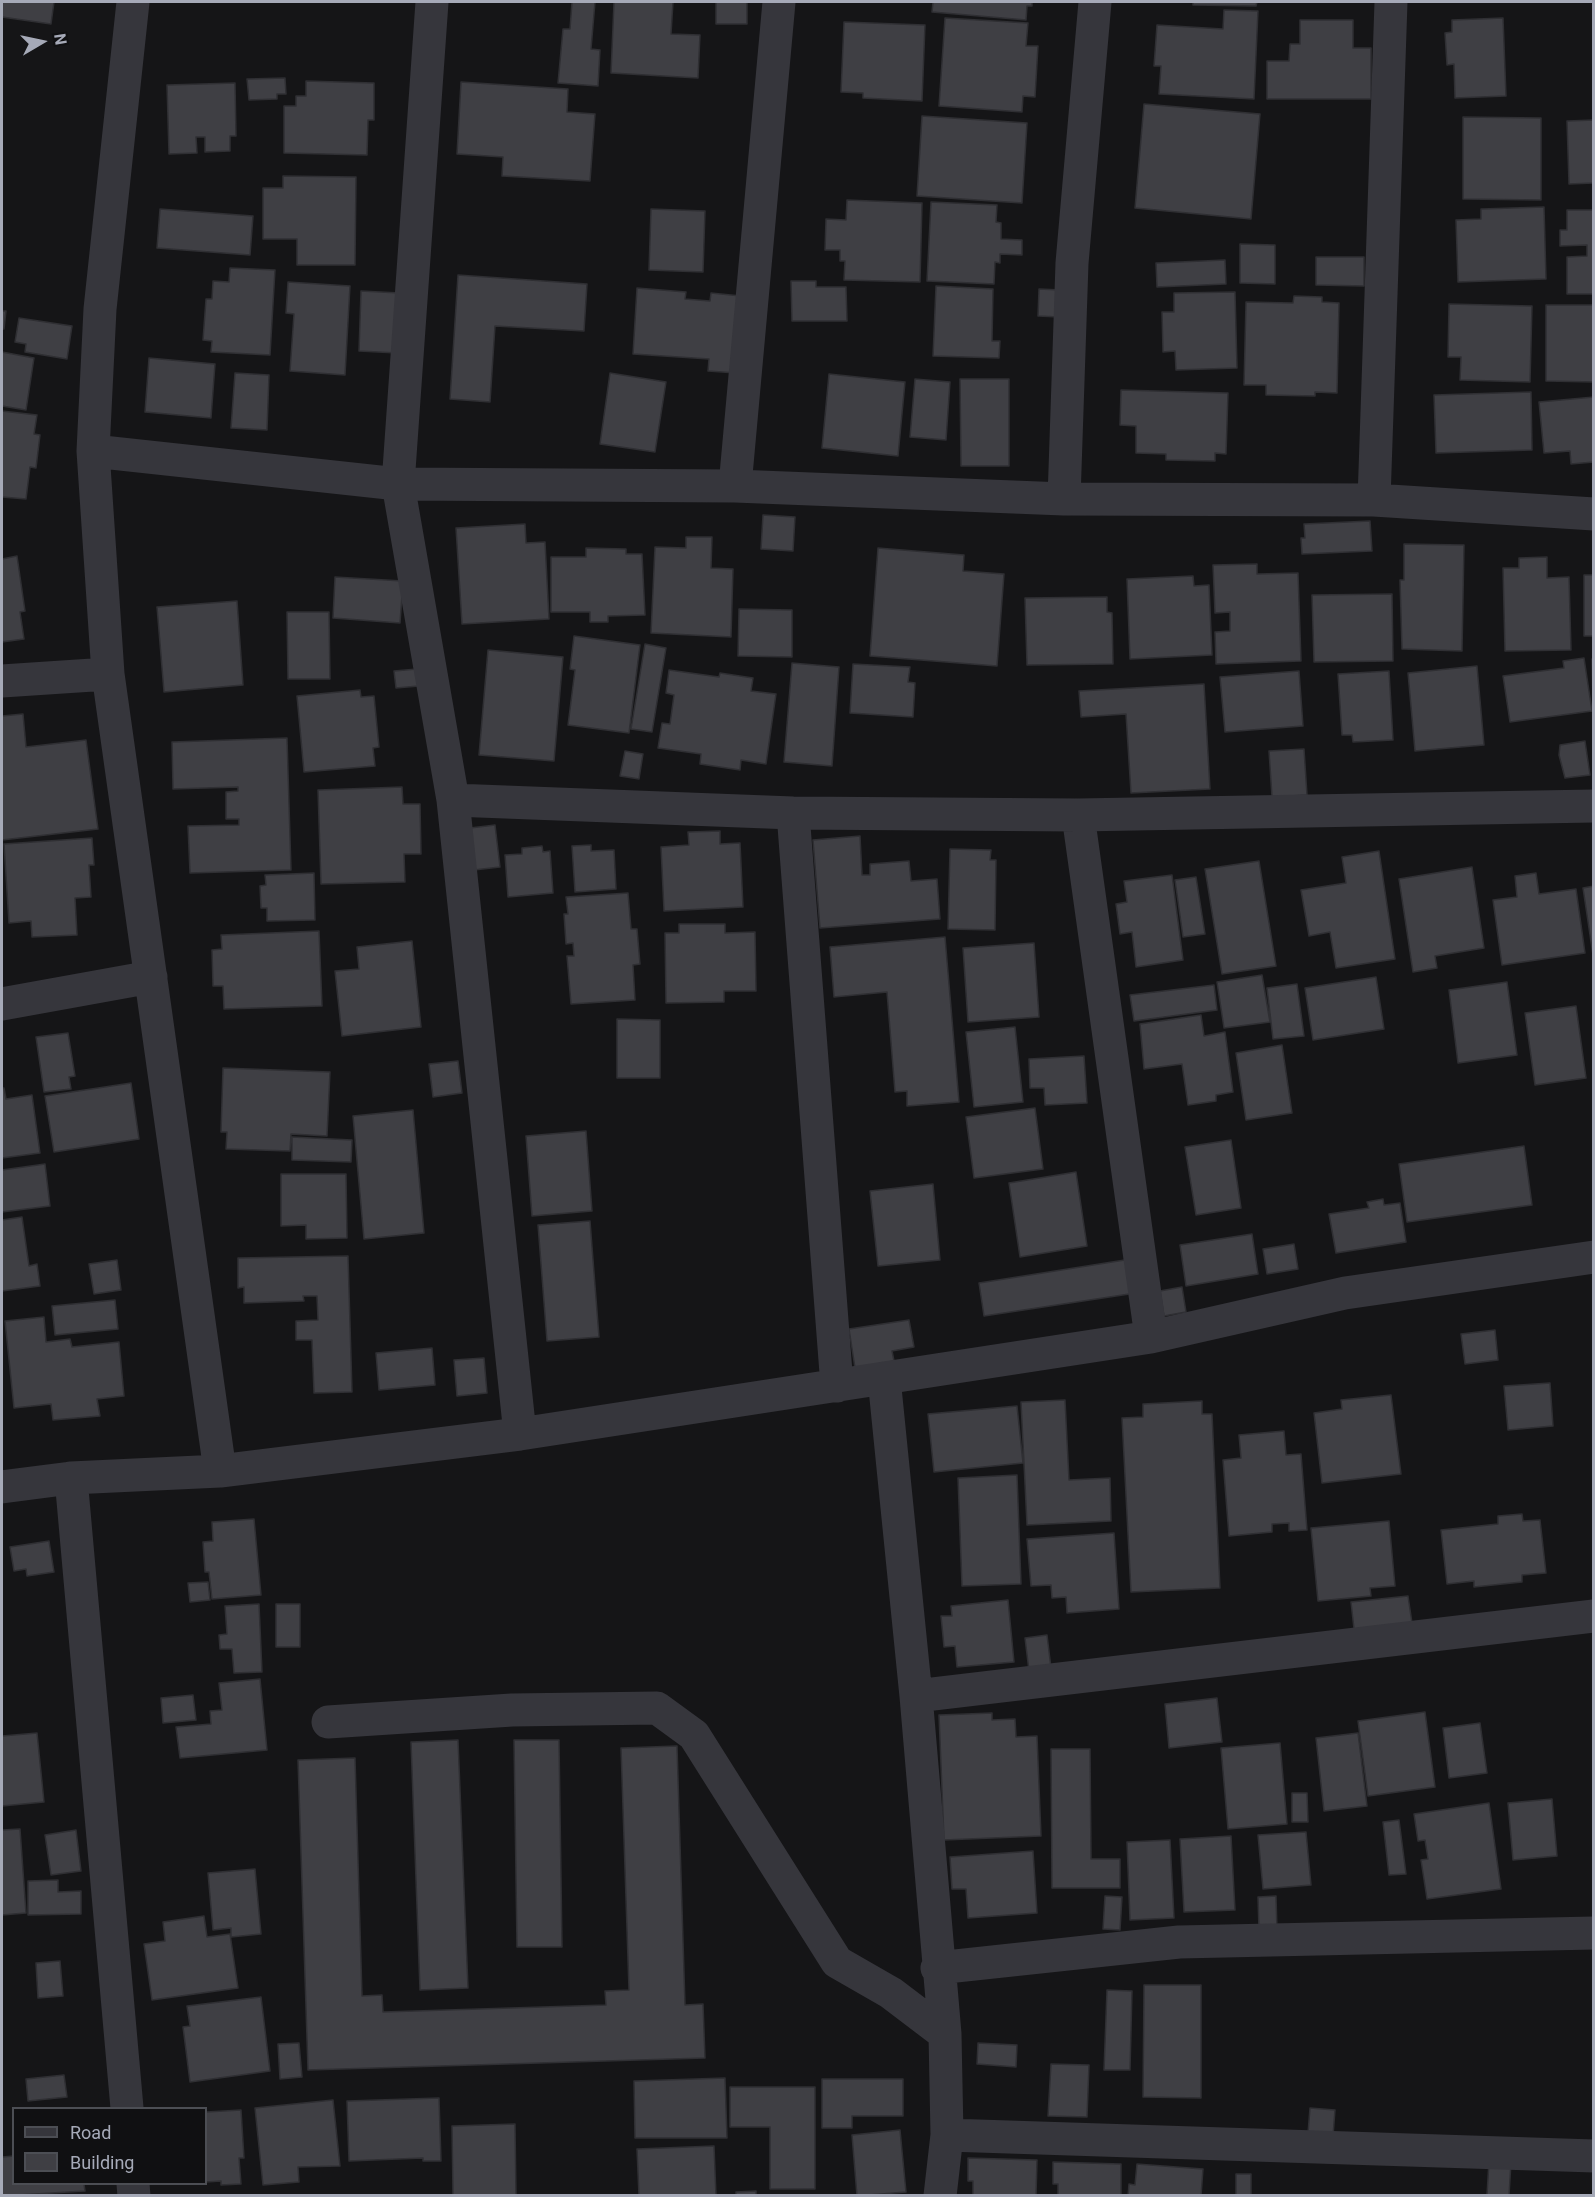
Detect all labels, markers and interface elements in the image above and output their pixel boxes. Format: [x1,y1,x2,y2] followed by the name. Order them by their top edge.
[12,12,72,72] north arrow
[50,32,71,46] text: N
[12,2107,207,2185] legend
[70,2122,111,2143] text: Road
[70,2152,134,2173] text: Building

